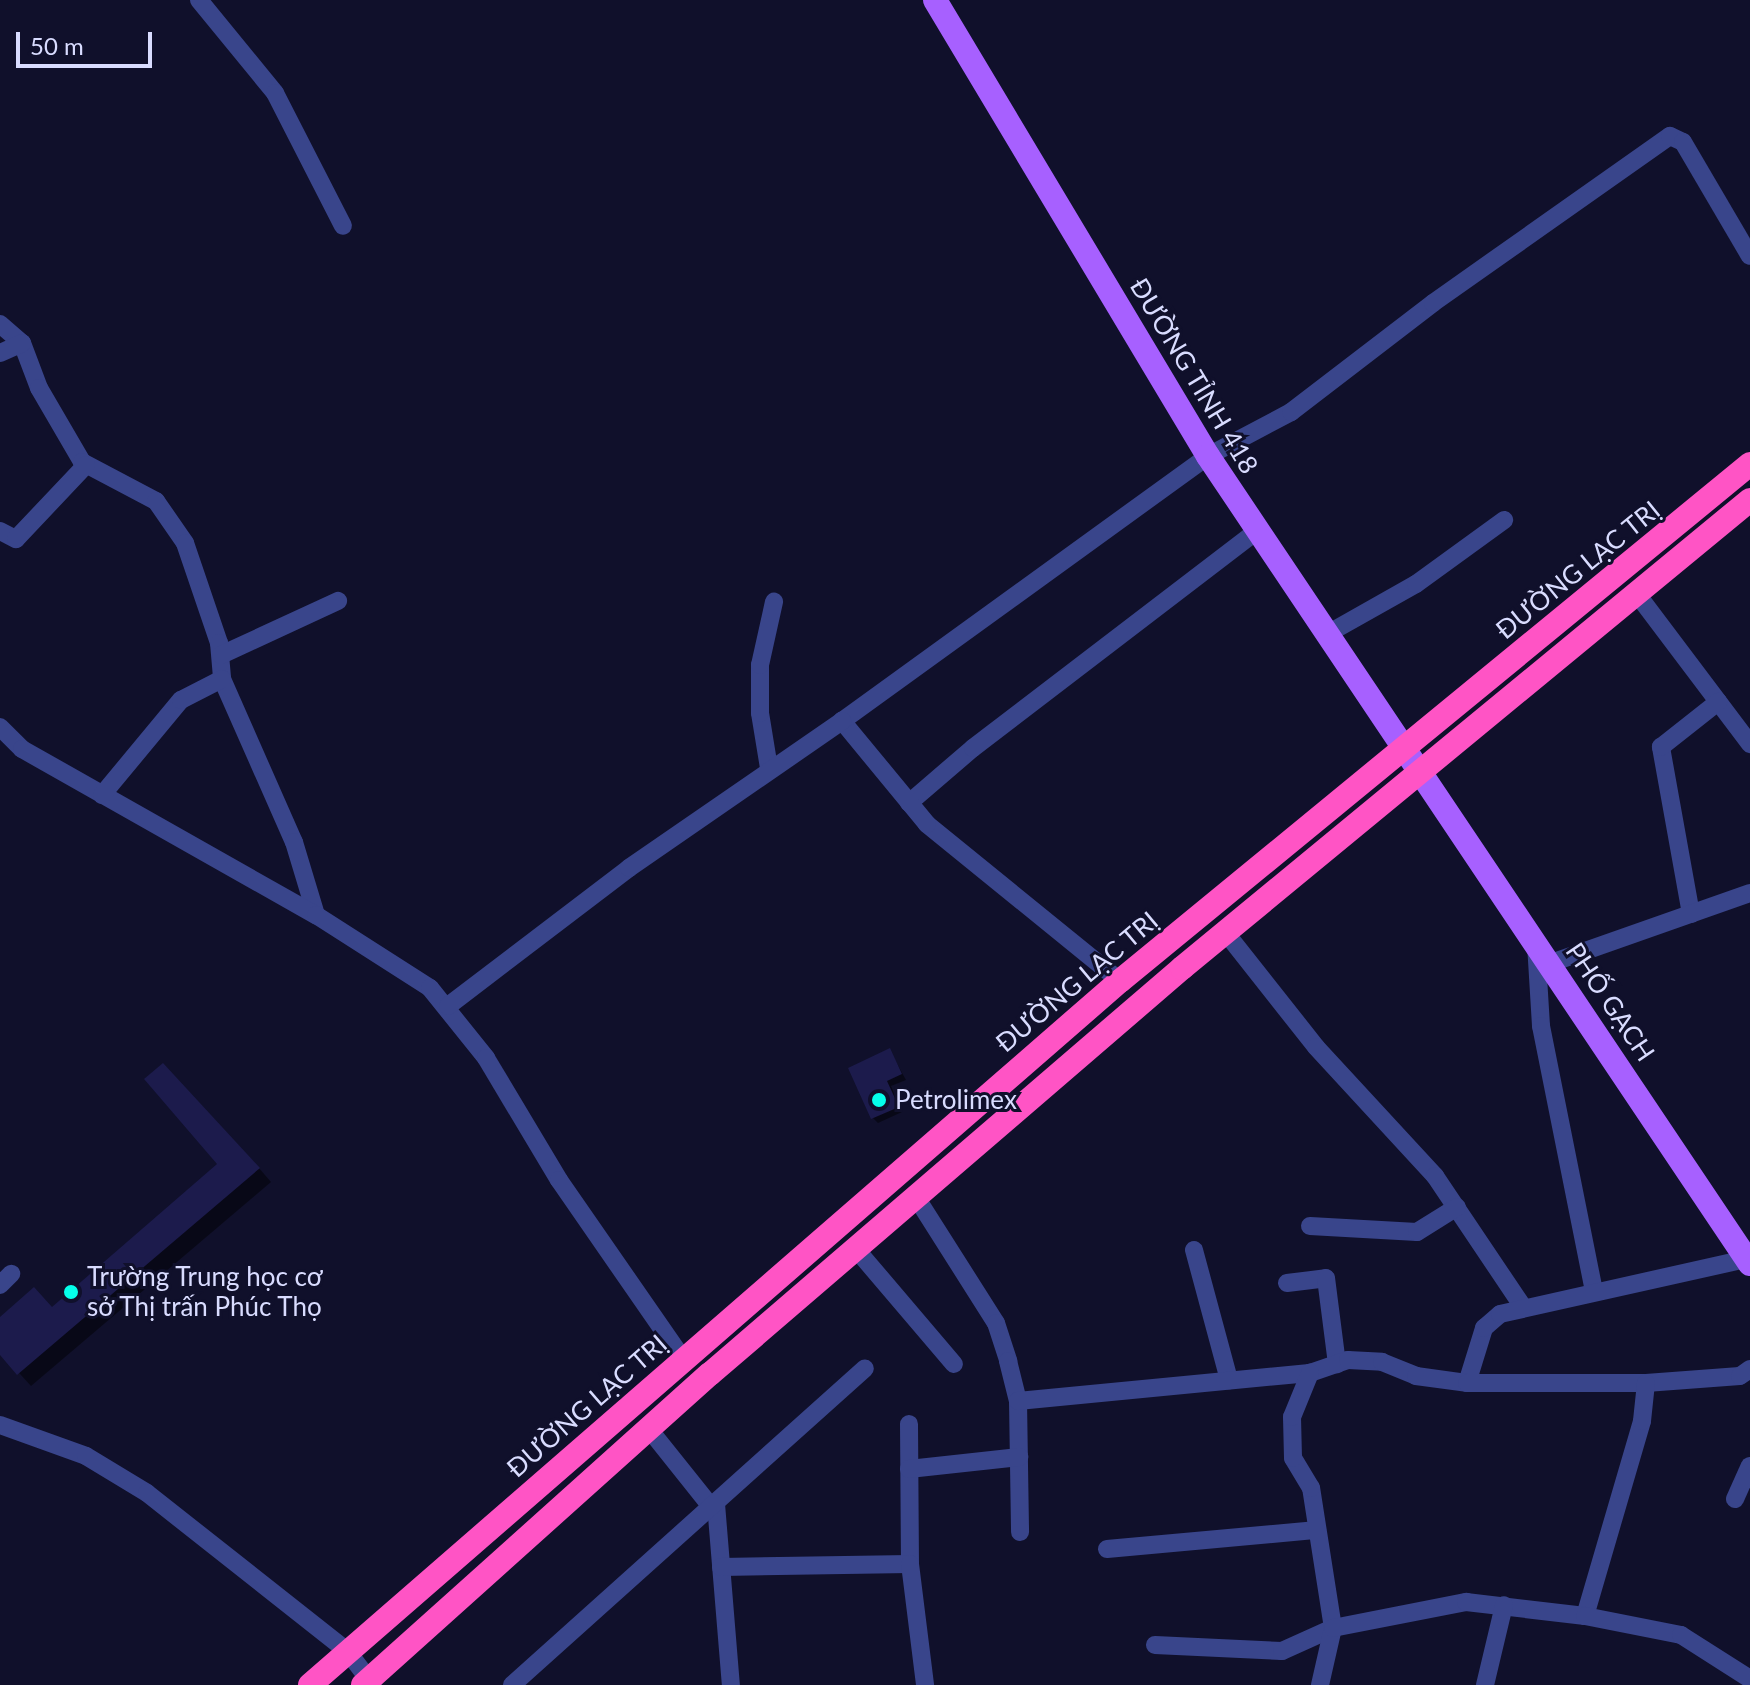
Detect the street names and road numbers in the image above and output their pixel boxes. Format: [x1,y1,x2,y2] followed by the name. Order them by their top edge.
[1123,272,1265,480] street label: ĐƯỜNG TỈNH 418
[1490,494,1666,646] street label: ĐƯỜNG LẠC TRỊ
[989,905,1165,1059] street label: ĐƯỜNG LẠC TRỊ
[1559,937,1661,1067] street label: PHỐ GẠCH
[500,1328,674,1484] street label: ĐƯỜNG LẠC TRỊ

